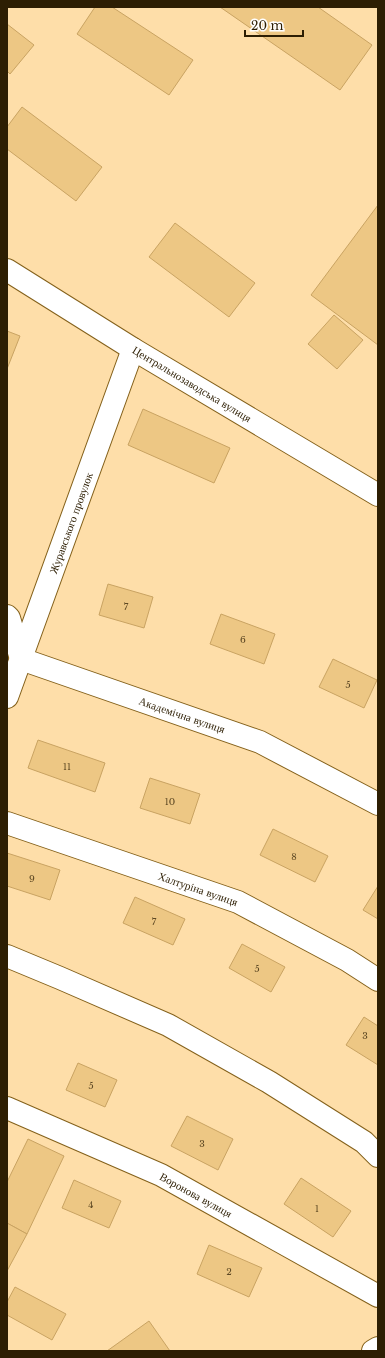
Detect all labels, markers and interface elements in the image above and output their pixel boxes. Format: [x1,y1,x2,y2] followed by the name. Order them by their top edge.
[245,12,303,38] scale bar
[251,18,283,33] text: 20 m
[130,343,254,425] street label: Центральнозаводська вулиця
[46,470,96,575] street label: Журавського провулок
[124,601,129,612] house number: 7
[240,634,246,645] house number: 6
[345,679,351,690] house number: 5
[137,694,227,736] street label: Академічна вулиця
[63,761,71,772] house number: 11
[165,796,175,807] house number: 10
[291,851,297,862] house number: 8
[156,869,240,909] street label: Халтуріна вулиця
[29,873,35,884] house number: 9
[152,916,157,927] house number: 7
[254,963,260,974] house number: 5
[362,1030,368,1041] house number: 3
[88,1080,94,1091] house number: 5
[199,1138,205,1149] house number: 3
[157,1169,235,1221] street label: Воронова вулиця
[88,1199,94,1210] house number: 4
[315,1203,319,1214] house number: 1
[226,1266,232,1277] house number: 2

